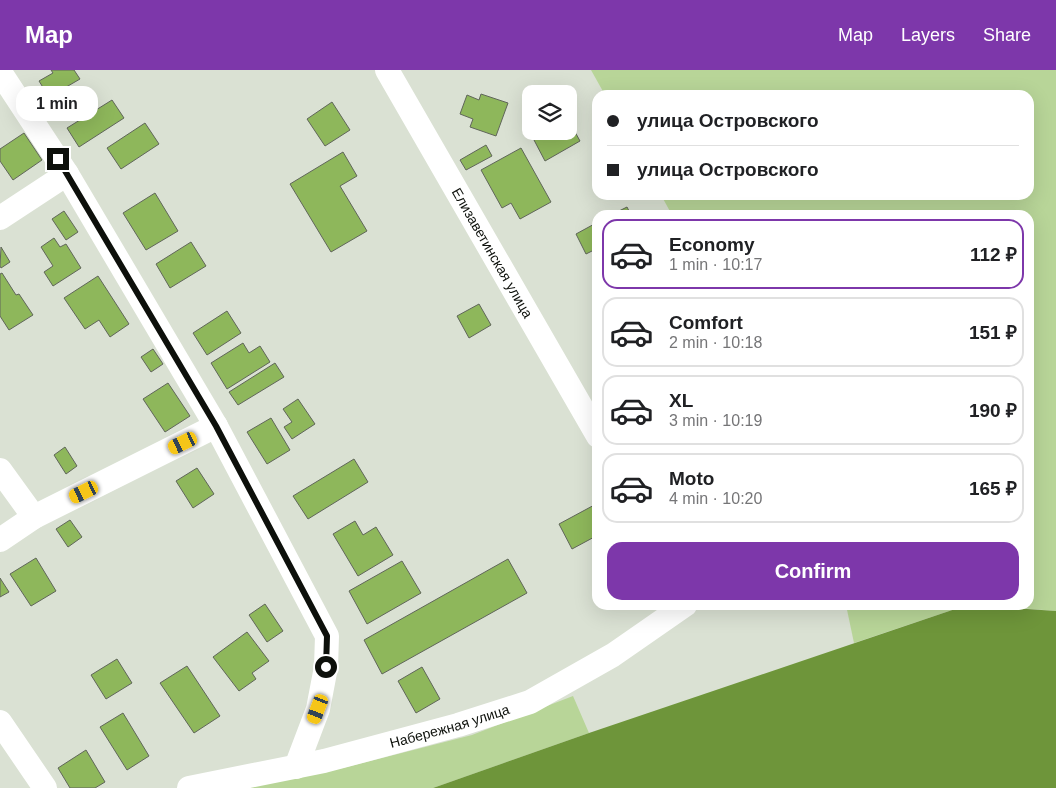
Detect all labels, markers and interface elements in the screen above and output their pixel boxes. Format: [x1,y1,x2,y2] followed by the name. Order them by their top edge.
[25,21,73,48] text: Map
[838,25,873,45] text: Map
[901,25,955,45] text: Layers
[983,25,1031,45] text: Share
[522,85,577,140] map controls
[522,85,577,140] button: layers
[17,87,99,122] callout: 1 min
[36,95,78,112] text: 1 min
[637,110,819,131] text: улица Островского
[47,148,69,170] route end
[637,159,819,180] text: улица Островского
[449,185,536,321] street label: Елизаветинская улица
[609,232,654,277] icon: car
[669,234,755,255] text: Economy
[970,244,1017,265] text: 112 ₽
[669,256,762,273] text: 1 min · 10:17
[609,310,654,355] icon: car
[669,312,743,333] text: Comfort
[969,322,1017,343] text: 151 ₽
[669,334,762,351] text: 2 min · 10:18
[609,388,654,433] icon: car
[669,390,693,411] text: XL
[969,400,1017,421] text: 190 ₽
[669,412,762,429] text: 3 min · 10:19
[166,430,199,456] car
[609,466,654,511] icon: car
[669,468,714,489] text: Moto
[969,478,1017,499] text: 165 ₽
[67,479,100,505] car
[669,490,762,507] text: 4 min · 10:20
[607,542,1019,600] button: Confirm
[315,656,337,678] route start
[305,692,330,726] car
[388,701,512,751] street label: Набережная улица

